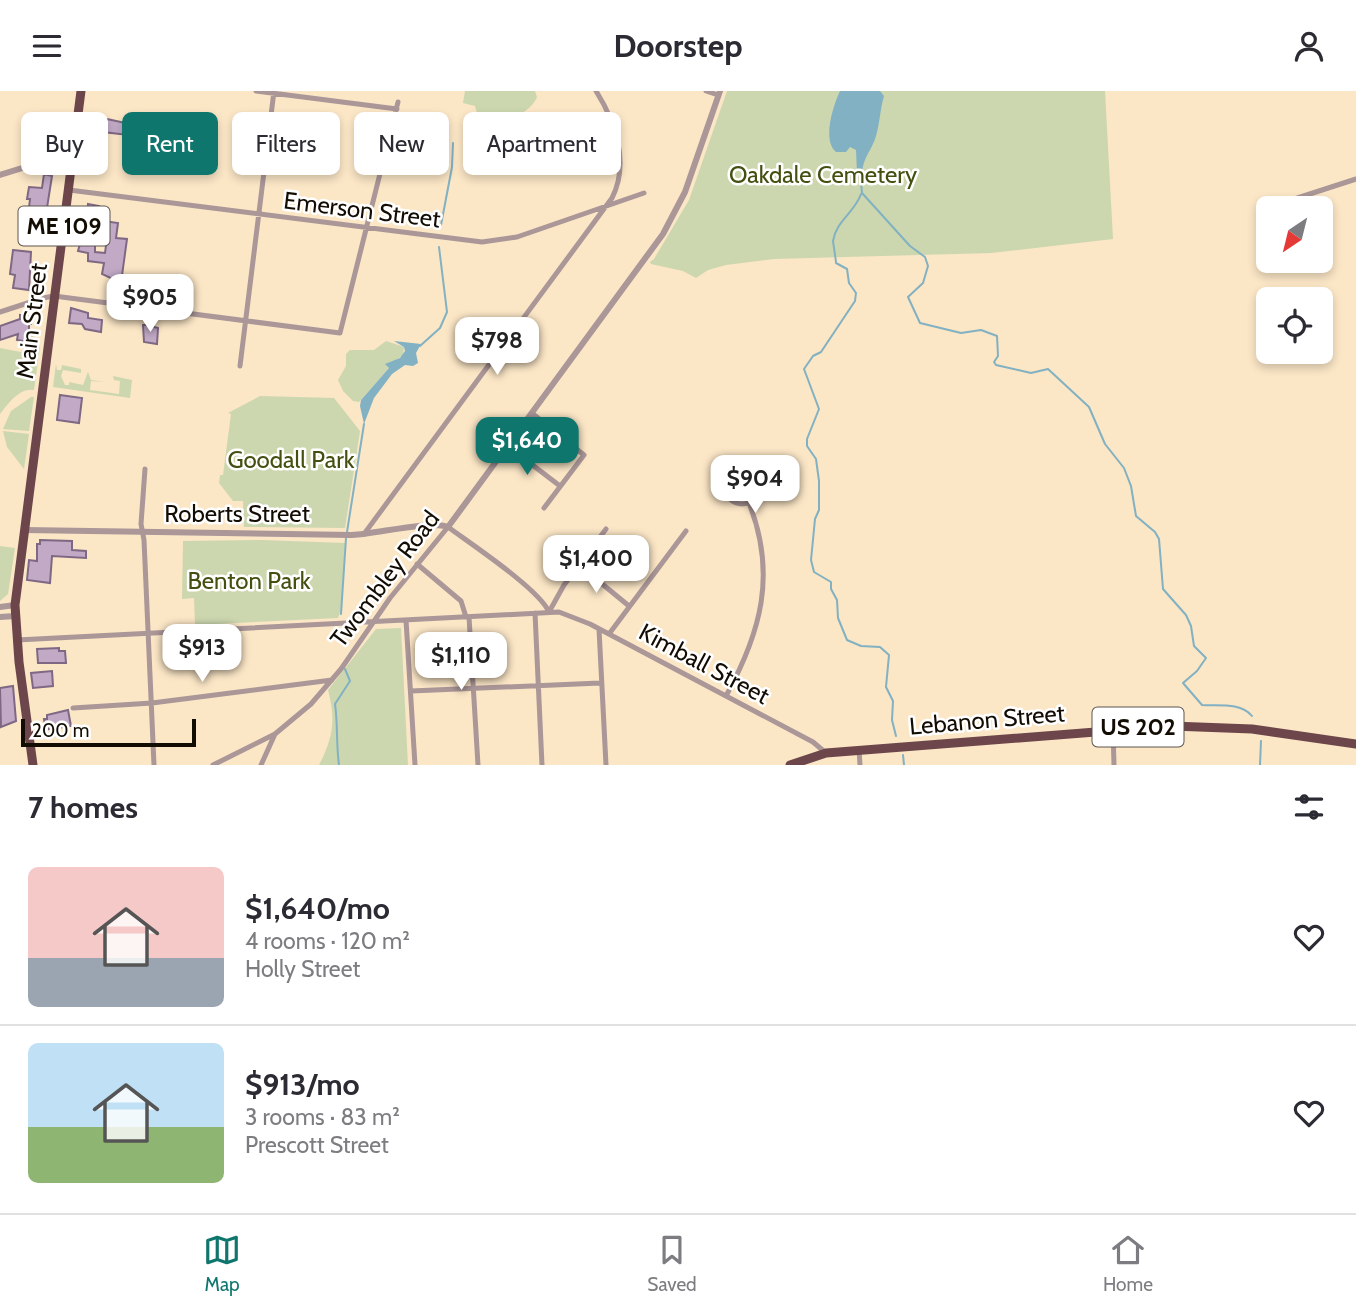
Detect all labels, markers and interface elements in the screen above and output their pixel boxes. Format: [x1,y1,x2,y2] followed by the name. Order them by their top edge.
[613,26,743,65] text: Doorstep
[28,27,66,65] icon: menu
[1290,27,1328,65] icon: person
[21,112,108,175] chip: Buy
[122,112,218,175] chip: Rent
[232,112,340,175] chip: Filters
[354,112,449,175] chip: New
[463,112,621,175] chip: Apartment
[729,160,917,189] park label: Oakdale Cemetery
[282,186,442,234] street label: Emerson Street
[1256,196,1334,273] north arrow
[1256,196,1333,364] map controls
[18,207,110,245] road number: ME 109
[10,261,53,380] street label: Main Street
[109,275,191,334] pin: $905
[123,283,177,311] text: $905
[1256,287,1333,364] button: locate
[456,317,538,377] pin: $798
[471,326,523,354] text: $798
[470,417,584,477] pin: $1,640
[492,426,562,454] text: $1,640
[227,445,355,474] park label: Goodall Park
[714,455,796,515] pin: $904
[727,464,783,492] text: $904
[164,499,310,528] street label: Roberts Street
[324,505,445,653] street label: Twombley Road
[539,535,653,595] pin: $1,400
[559,544,633,572] text: $1,400
[187,566,311,595] park label: Benton Park
[634,617,774,710] street label: Kimball Street
[161,625,243,684] pin: $913
[178,633,226,661] text: $913
[404,633,518,692] pin: $1,110
[431,641,491,669] text: $1,110
[908,698,1066,741] street label: Lebanon Street
[1092,707,1184,747] road number: US 202
[21,716,196,748] scale bar
[32,719,89,742] text: 200 m
[1290,788,1328,826] icon: filters
[28,789,138,826] text: 7 homes
[245,890,390,927] text: $1,640/mo
[84,895,168,979] icon: home
[1290,918,1328,956] icon: heart
[245,927,410,955] text: 4 rooms · 120 m²
[245,955,360,983] text: Holly Street
[245,1066,360,1103] text: $913/mo
[84,1071,168,1155] icon: home
[1290,1094,1328,1132] icon: heart
[245,1103,400,1131] text: 3 rooms · 83 m²
[245,1131,389,1159] text: Prescott Street
[203,1231,241,1296] tab: Map
[647,1231,697,1296] tab: Saved
[1103,1231,1153,1296] tab: Home

